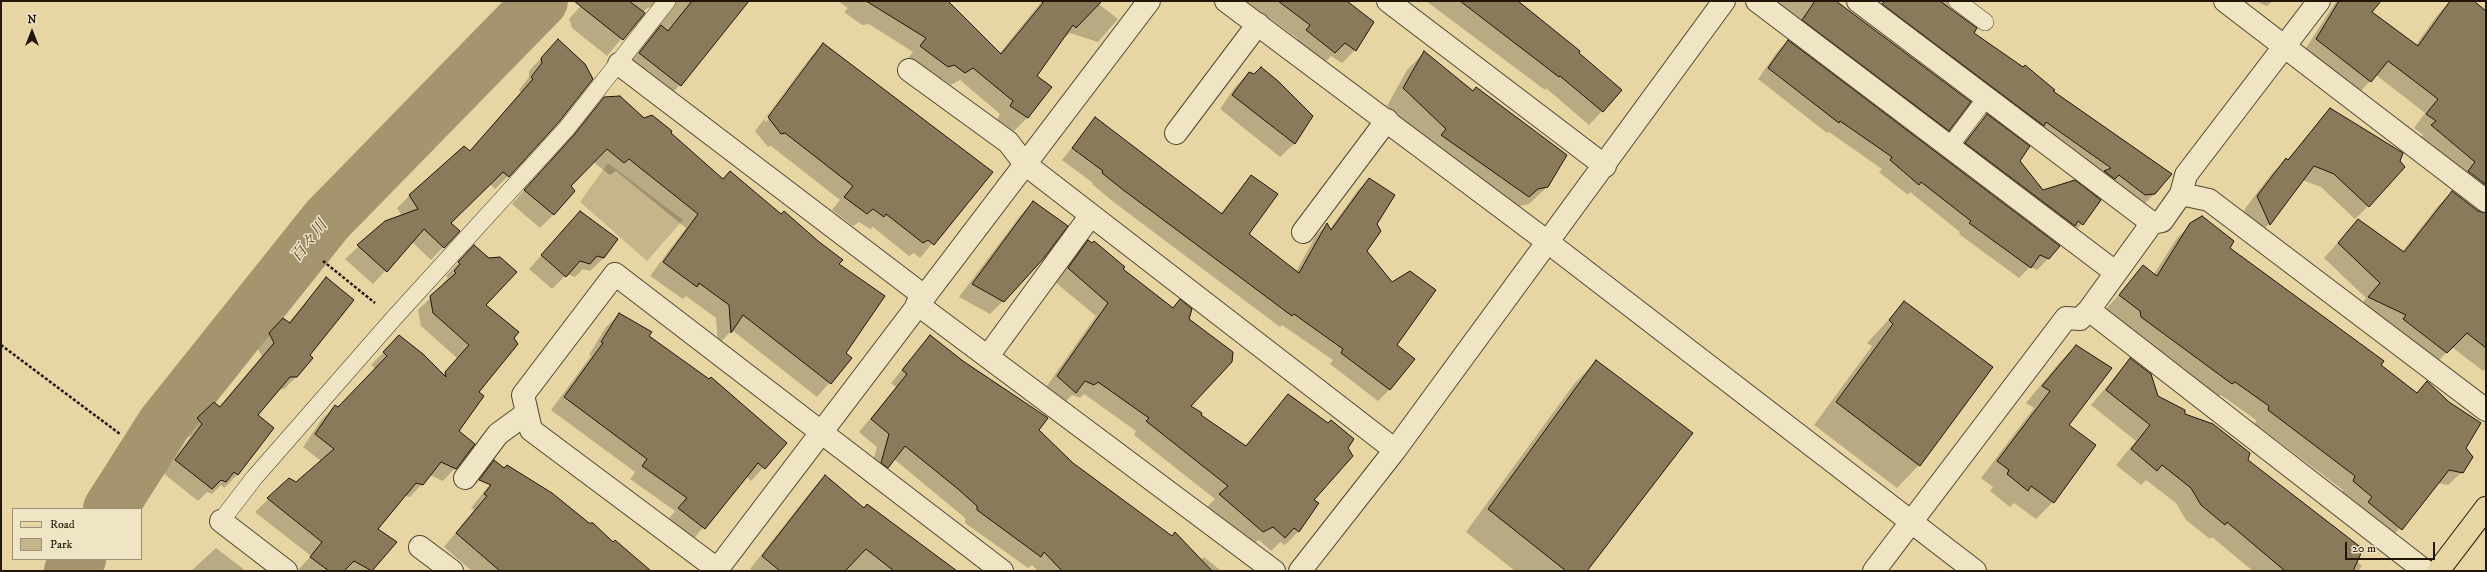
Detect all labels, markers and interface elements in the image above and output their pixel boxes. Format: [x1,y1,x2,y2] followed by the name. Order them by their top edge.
[12,12,52,52] north arrow
[27,13,37,27] text: N
[287,217,333,267] water label: 百々川
[12,508,142,560] legend
[50,517,75,532] text: Road
[2347,534,2437,560] scale bar
[50,537,72,552] text: Park
[2352,541,2376,556] text: 20 m

